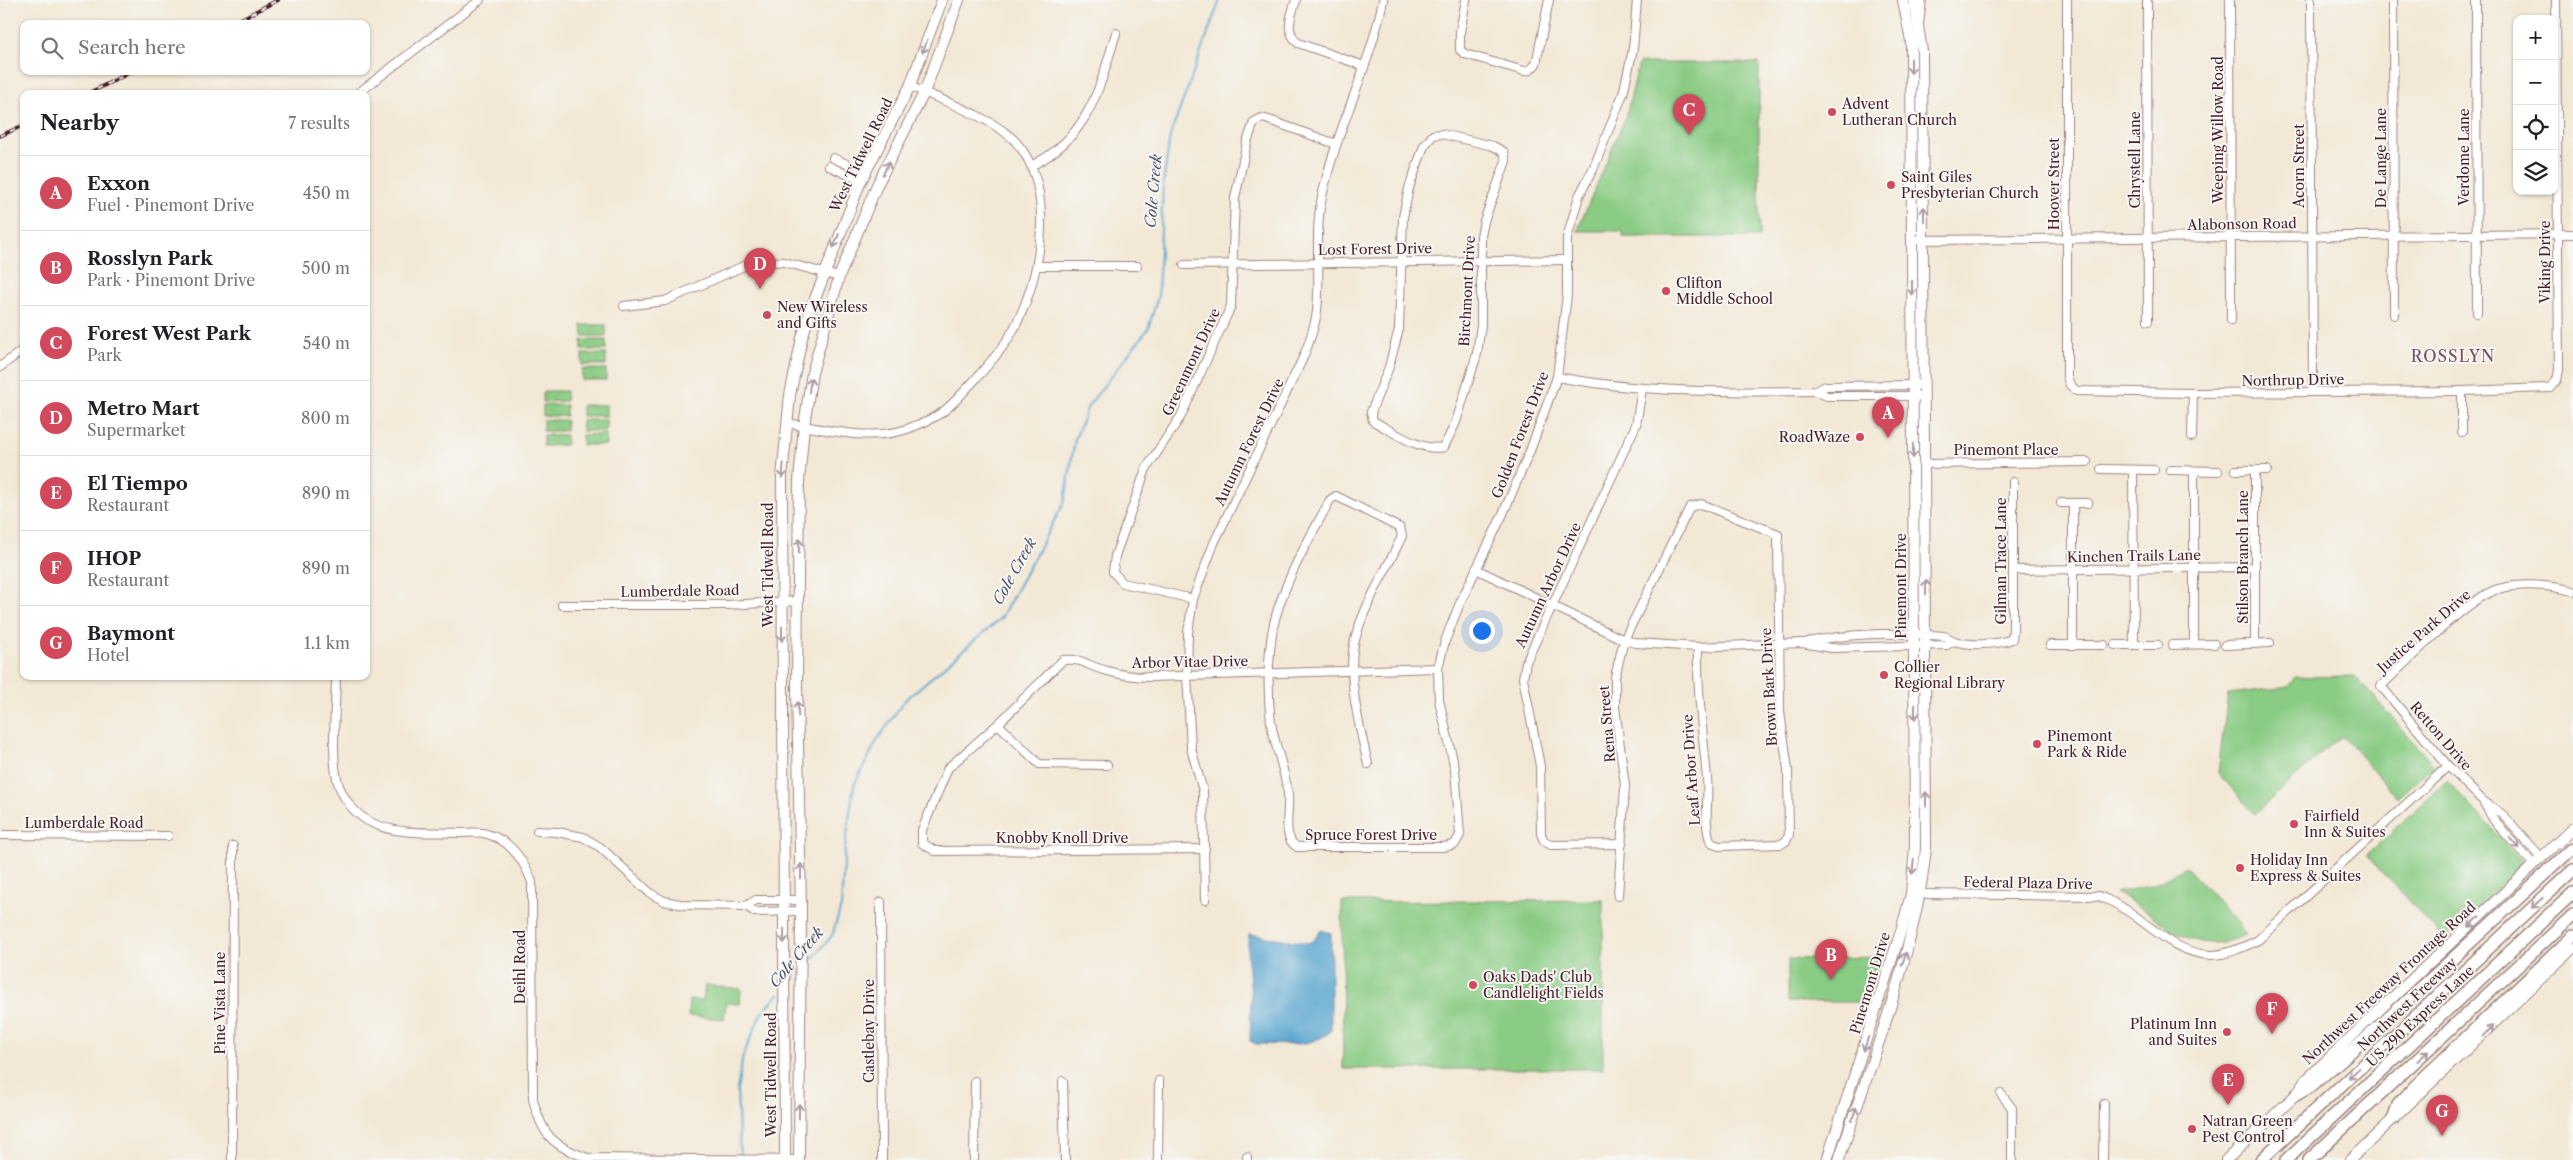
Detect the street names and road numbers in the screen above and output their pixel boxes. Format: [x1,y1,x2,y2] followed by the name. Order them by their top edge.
[2209,56,2227,205] street label: Weeping Willow Road
[825,94,897,216] street label: West Tidwell Road
[2372,108,2390,208] street label: De Lange Lane
[2455,108,2473,207] street label: Verdome Lane
[2126,111,2144,209] street label: Chrystell Lane
[2290,124,2308,209] street label: Acorn Street
[2045,138,2063,230] street label: Hoover Street
[2186,214,2297,234] street label: Alabonson Road
[2536,220,2554,304] street label: Viking Drive
[1455,235,1479,347] street label: Birchmont Drive
[1318,239,1432,259] street label: Lost Forest Drive
[1158,305,1224,419] street label: Greenmont Drive
[1487,369,1553,501] street label: Golden Forest Drive
[2242,370,2345,390] street label: Northrup Drive
[1210,375,1288,510] street label: Autumn Forest Drive
[1953,441,2059,459] street label: Pinemont Place
[2234,490,2252,624] street label: Stilson Branch Lane
[1992,497,2010,625] street label: Gilman Trace Lane
[759,502,777,628] street label: West Tidwell Road
[1511,519,1585,652] street label: Autumn Arbor Drive
[1892,533,1910,639] street label: Pinemont Drive
[2067,546,2201,566] street label: Kinchen Trails Lane
[620,581,740,601] street label: Lumberdale Road
[2372,585,2474,678] street label: Justice Park Drive
[1757,627,1781,747] street label: Brown Bark Drive
[1130,652,1249,672] street label: Arbor Vitae Drive
[1595,685,1619,763] street label: Rena Street
[2406,698,2476,774] street label: Retton Drive
[1678,714,1704,826] street label: Leaf Arbor Drive
[24,814,144,832] street label: Lumberdale Road
[1305,826,1437,844] street label: Spruce Forest Drive
[996,829,1128,847] street label: Knobby Knoll Drive
[1963,873,2093,893] street label: Federal Plaza Drive
[2299,898,2479,1068] street label: Northwest Freeway Frontage Road
[511,929,529,1004] street label: Deihl Road
[1846,930,1894,1036] street label: Pinemont Drive
[211,951,229,1054] street label: Pine Vista Lane
[2354,954,2460,1054] street label: Northwest Freeway
[2362,961,2478,1071] street label: US 290 Express Lane
[860,979,878,1083] street label: Castlebay Drive
[762,1012,780,1138] street label: West Tidwell Road

